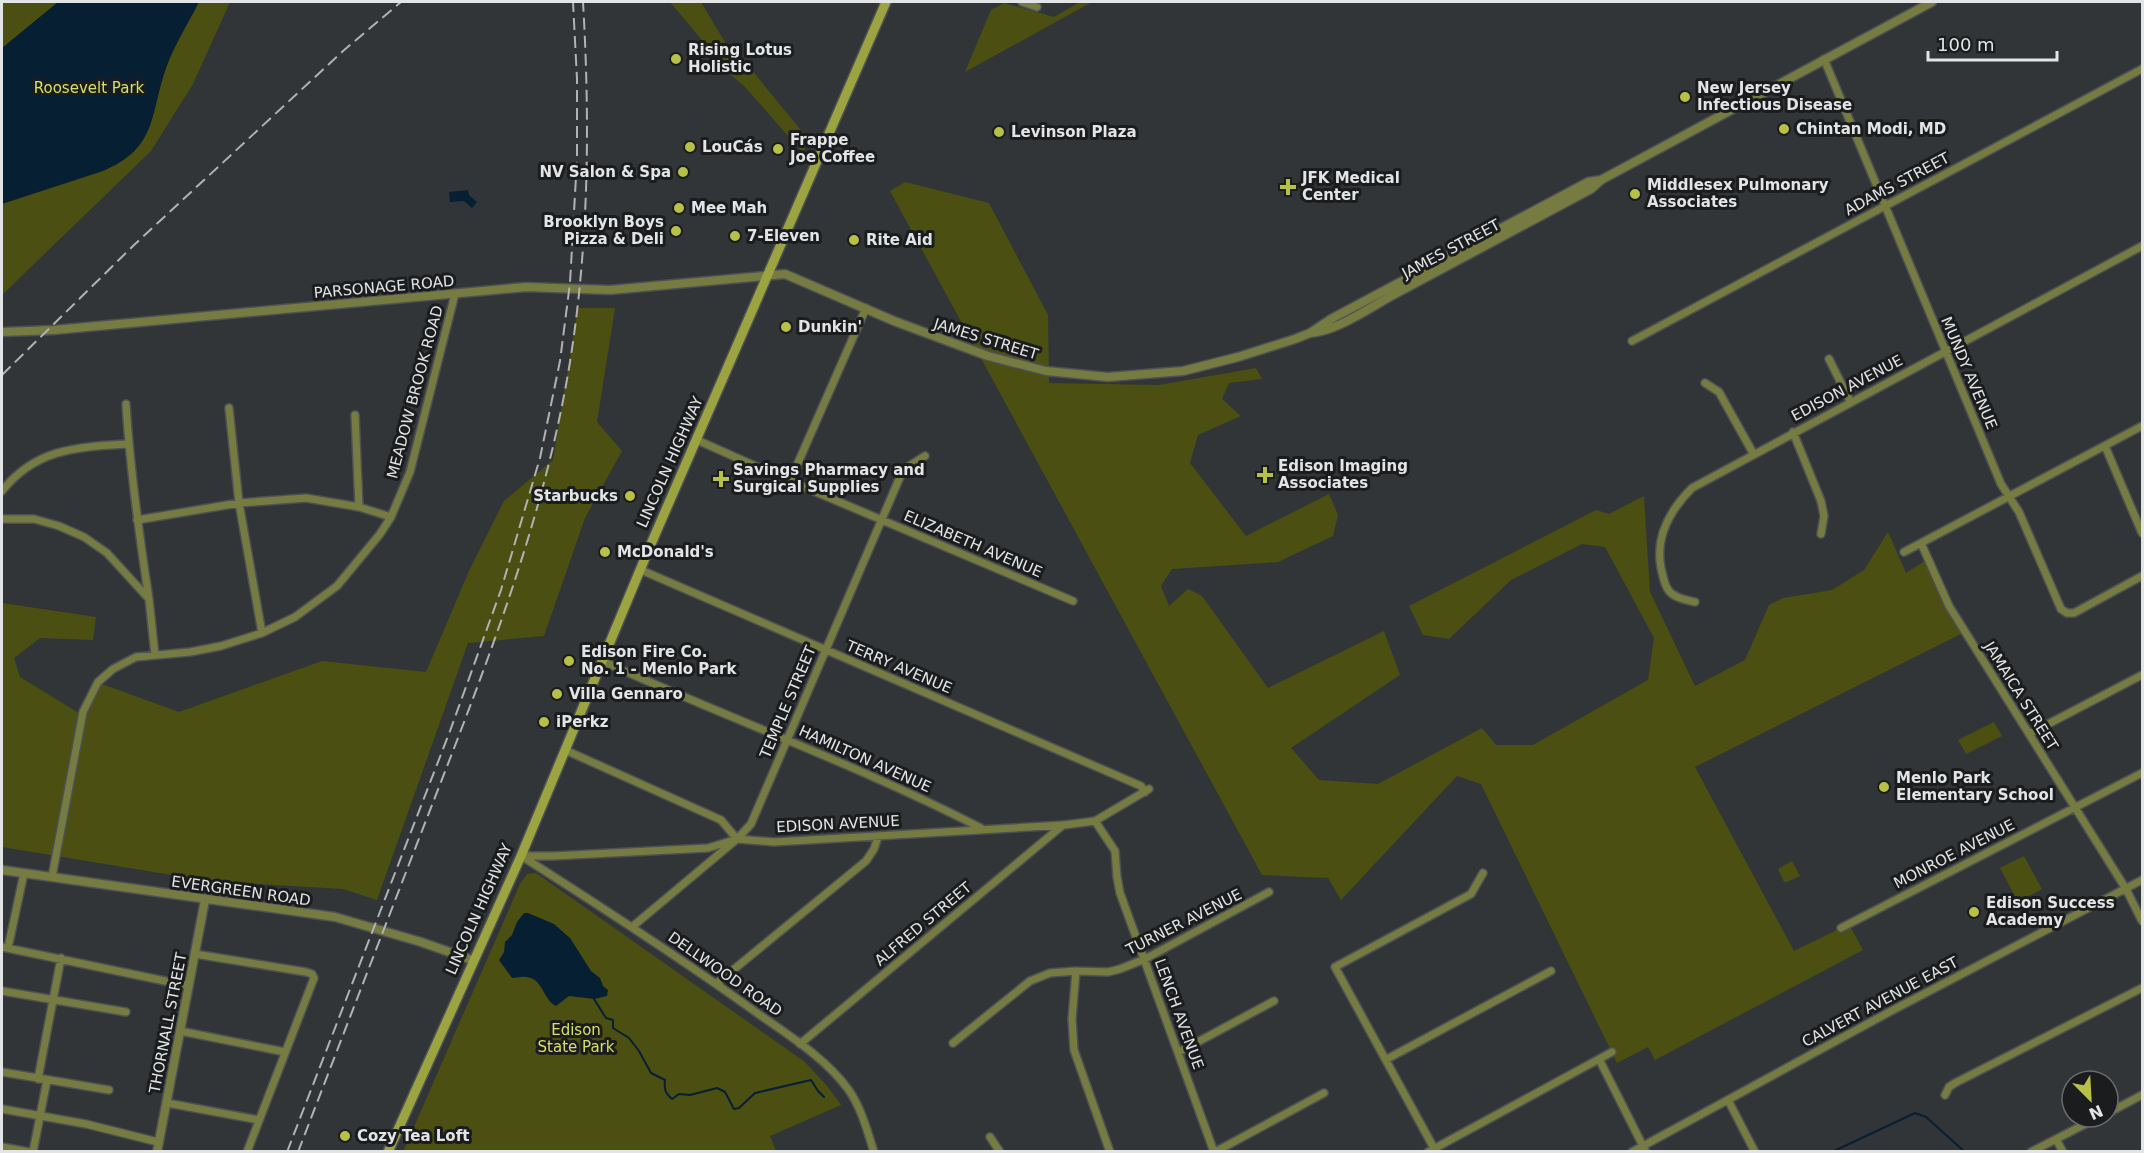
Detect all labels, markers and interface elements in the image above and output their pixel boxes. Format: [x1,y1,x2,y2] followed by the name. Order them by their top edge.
[1928,24,2057,62] scale bar
[1937,34,1995,55] text: 100 m
[688,41,792,76] place label: Rising Lotus Holistic
[669,52,683,66] marker: Rising Lotus Holistic
[34,79,145,97] park label: Roosevelt Park
[1697,79,1852,114] place label: New Jersey Infectious Disease
[1678,90,1692,104] marker: New Jersey Infectious Disease
[1796,120,1946,138] place label: Chintan Modi, MD
[1777,122,1791,136] marker: Chintan Modi, MD
[1011,123,1137,141] place label: Levinson Plaza
[992,125,1006,139] marker: Levinson Plaza
[789,131,875,166] place label: Frappe Joe Coffee
[702,138,763,156] place label: LouCás
[683,140,697,154] marker: LouCás
[771,142,785,156] marker: Frappe Joe Coffee
[1841,148,1953,219] street label: ADAMS STREET
[539,163,671,181] place label: NV Salon & Spa
[676,165,690,179] marker: NV Salon & Spa
[1301,169,1400,204] place label: JFK Medical Center
[1647,176,1829,211] place label: Middlesex Pulmonary Associates
[1279,178,1297,196] marker: JFK Medical Center
[1628,187,1642,201] marker: Middlesex Pulmonary Associates
[691,199,767,217] place label: Mee Mah
[672,201,686,215] marker: Mee Mah
[543,213,664,248] place label: Brooklyn Boys Pizza & Deli
[1398,215,1504,283] street label: JAMES STREET
[669,224,683,238] marker: Brooklyn Boys Pizza & Deli
[747,227,820,245] place label: 7-Eleven
[728,229,742,243] marker: 7-Eleven
[866,231,933,249] place label: Rite Aid
[847,233,861,247] marker: Rite Aid
[313,272,455,302] street label: PARSONAGE ROAD
[383,304,447,480] street label: MEADOW BROOK ROAD
[931,314,1041,364] street label: JAMES STREET
[1937,314,2001,432] street label: MUNDY AVENUE
[798,318,862,336] place label: Dunkin'
[779,320,793,334] marker: Dunkin'
[1788,351,1906,425] street label: EDISON AVENUE
[633,393,707,530] street label: LINCOLN HIGHWAY
[1278,457,1408,492] place label: Edison Imaging Associates
[733,461,925,496] place label: Savings Pharmacy and Surgical Supplies
[1256,466,1274,484] marker: Edison Imaging Associates
[714,472,728,486] marker: Savings Pharmacy and Surgical Supplies
[533,487,618,505] place label: Starbucks
[623,489,637,503] marker: Starbucks
[901,507,1045,581] street label: ELIZABETH AVENUE
[617,543,714,561] place label: McDonald's
[598,545,612,559] marker: McDonald's
[842,636,955,697] street label: TERRY AVENUE
[1980,637,2062,754] street label: JAMAICA STREET
[756,642,820,762] street label: TEMPLE STREET
[581,643,737,678] place label: Edison Fire Co. No. 1 - Menlo Park
[562,654,576,668] marker: Edison Fire Co. No. 1 - Menlo Park
[569,685,683,703] place label: Villa Gennaro
[550,687,564,701] marker: Villa Gennaro
[556,713,609,731] place label: iPerkz
[537,715,551,729] marker: iPerkz
[796,722,934,796] street label: HAMILTON AVENUE
[1896,769,2054,804] place label: Menlo Park Elementary School
[1877,780,1891,794] marker: Menlo Park Elementary School
[776,812,900,836] street label: EDISON AVENUE
[1891,816,2017,892] street label: MONROE AVENUE
[442,840,516,977] street label: LINCOLN HIGHWAY
[170,872,312,910] street label: EVERGREEN ROAD
[871,878,976,970] street label: ALFRED STREET
[1122,885,1245,959] street label: TURNER AVENUE
[1986,894,2115,929] place label: Edison Success Academy
[1967,905,1981,919] marker: Edison Success Academy
[665,928,785,1020] street label: DELLWOOD ROAD
[145,950,191,1096] street label: THORNALL STREET
[1799,953,1962,1051] street label: CALVERT AVENUE EAST
[1151,956,1207,1072] street label: LENCH AVENUE
[538,1021,615,1056] park label: Edison State Park
[2060,1069,2120,1129] north arrow
[2086,1101,2106,1124] text: N
[357,1127,469,1145] place label: Cozy Tea Loft
[338,1129,352,1143] marker: Cozy Tea Loft

